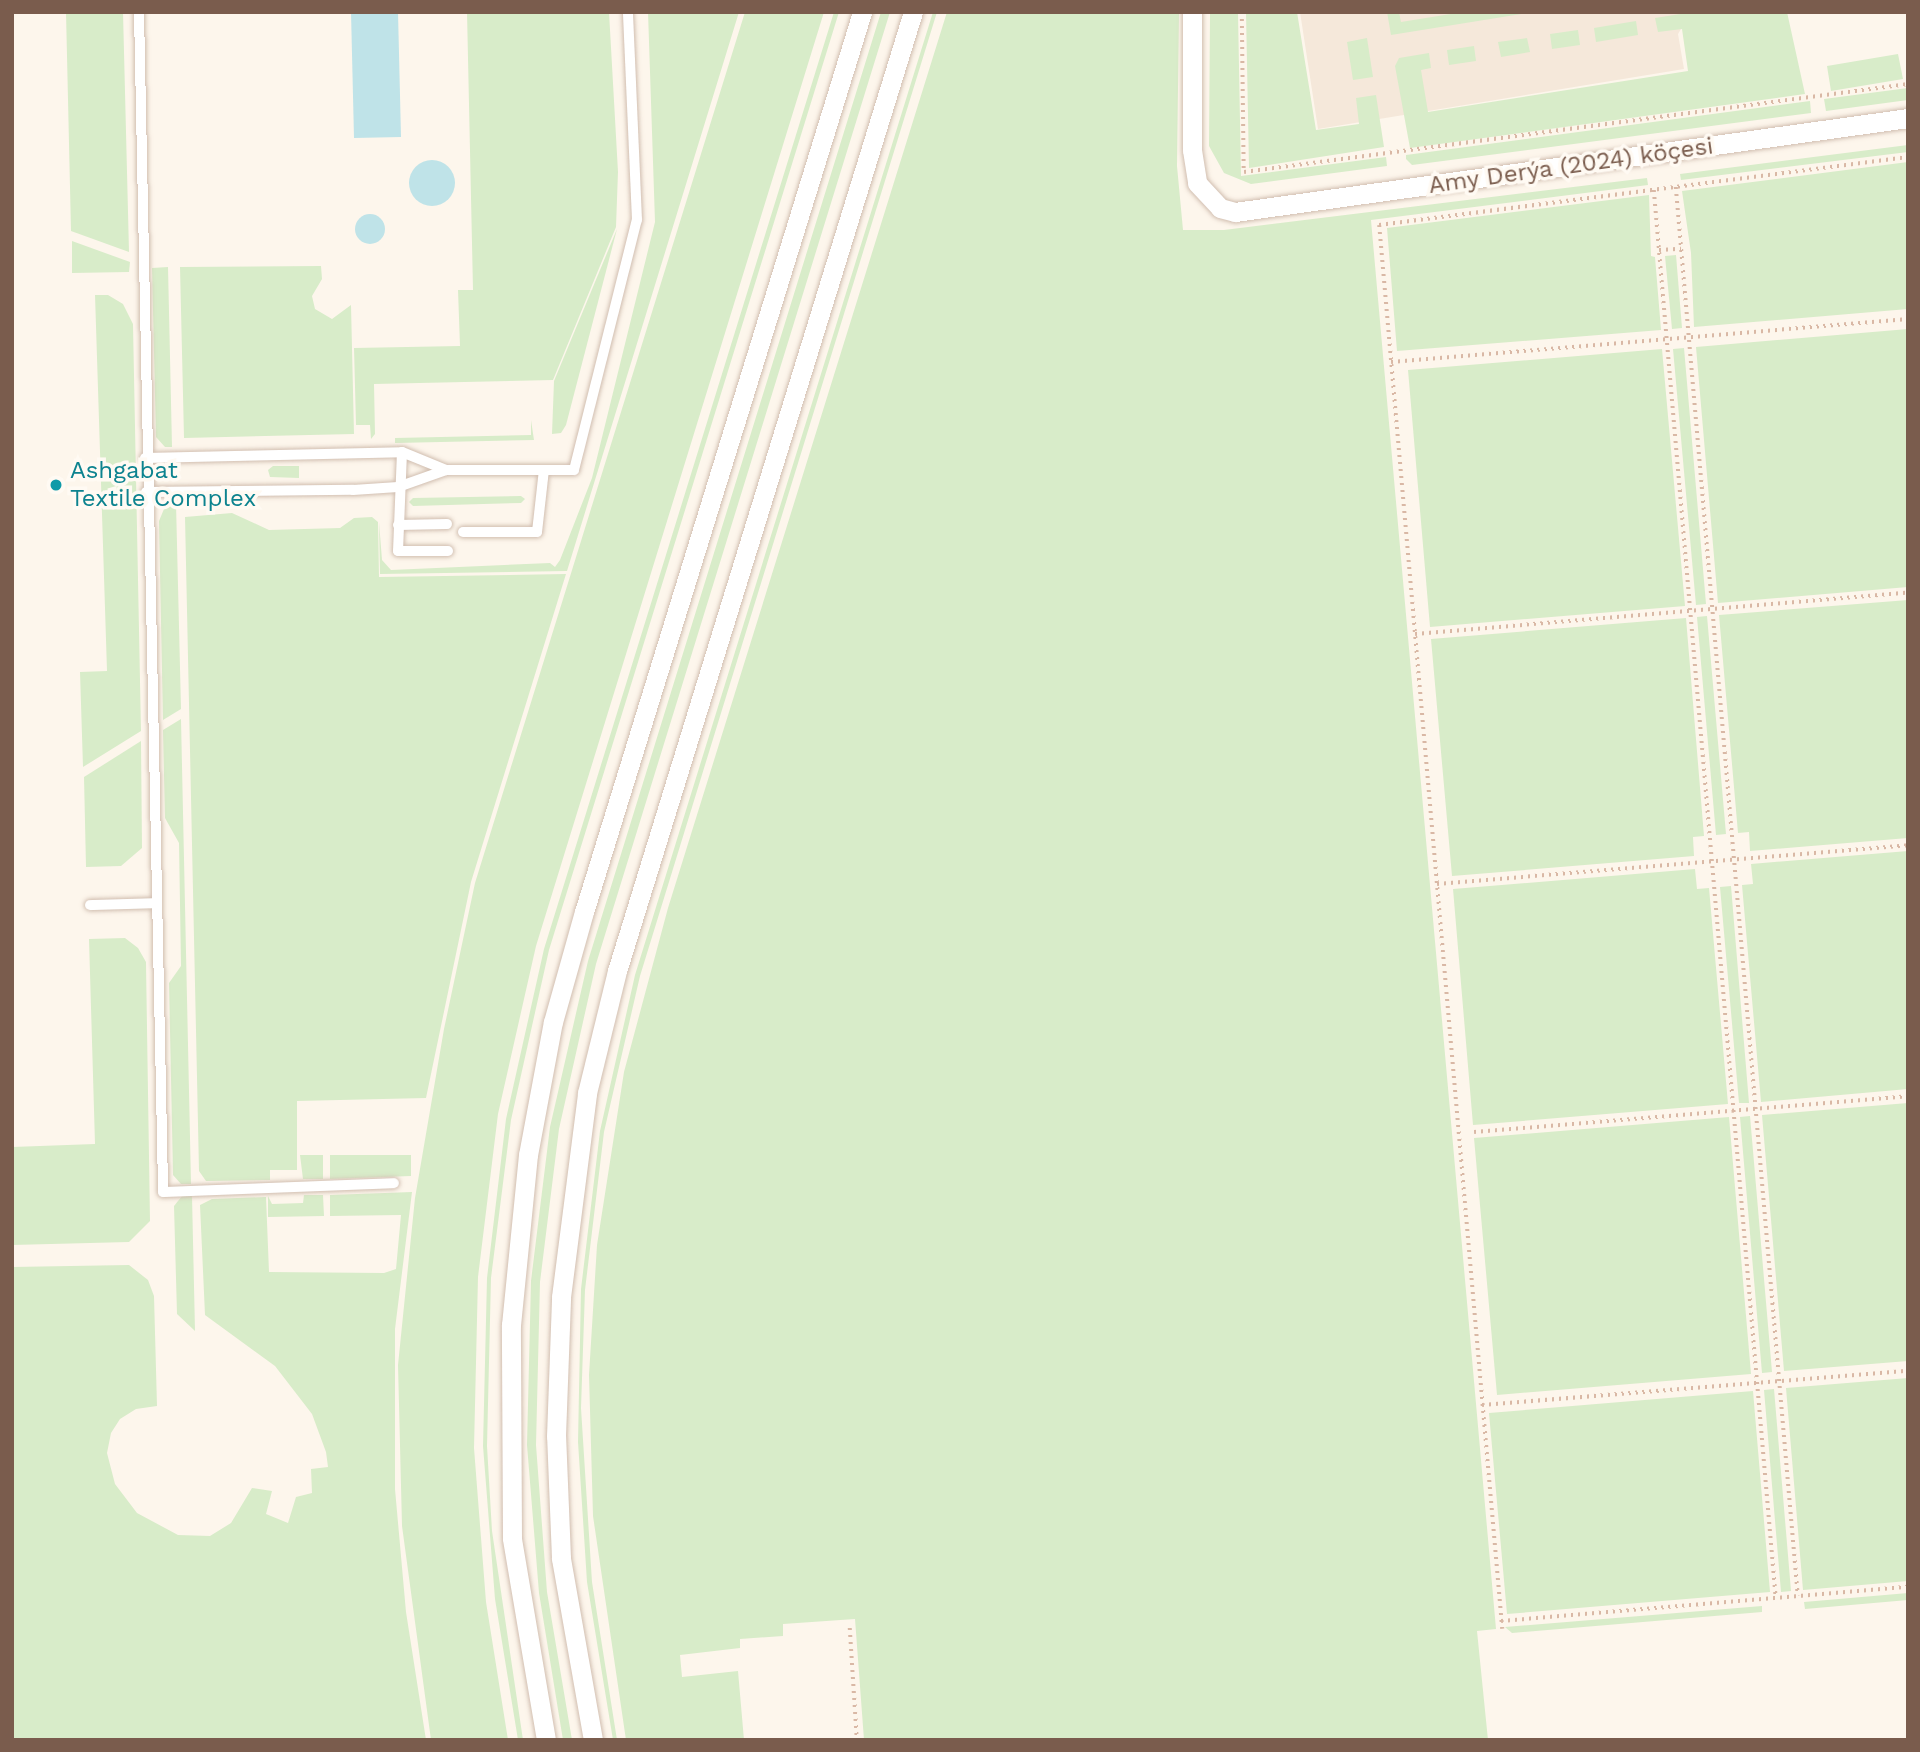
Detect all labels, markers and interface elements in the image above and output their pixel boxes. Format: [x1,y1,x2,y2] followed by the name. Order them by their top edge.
[1426,132,1716,200] street label: Amy Derýa (2024) köçesi
[70,457,256,513] place label: Ashgabat Textile Complex
[48,477,64,493] marker: Ashgabat Textile Complex

